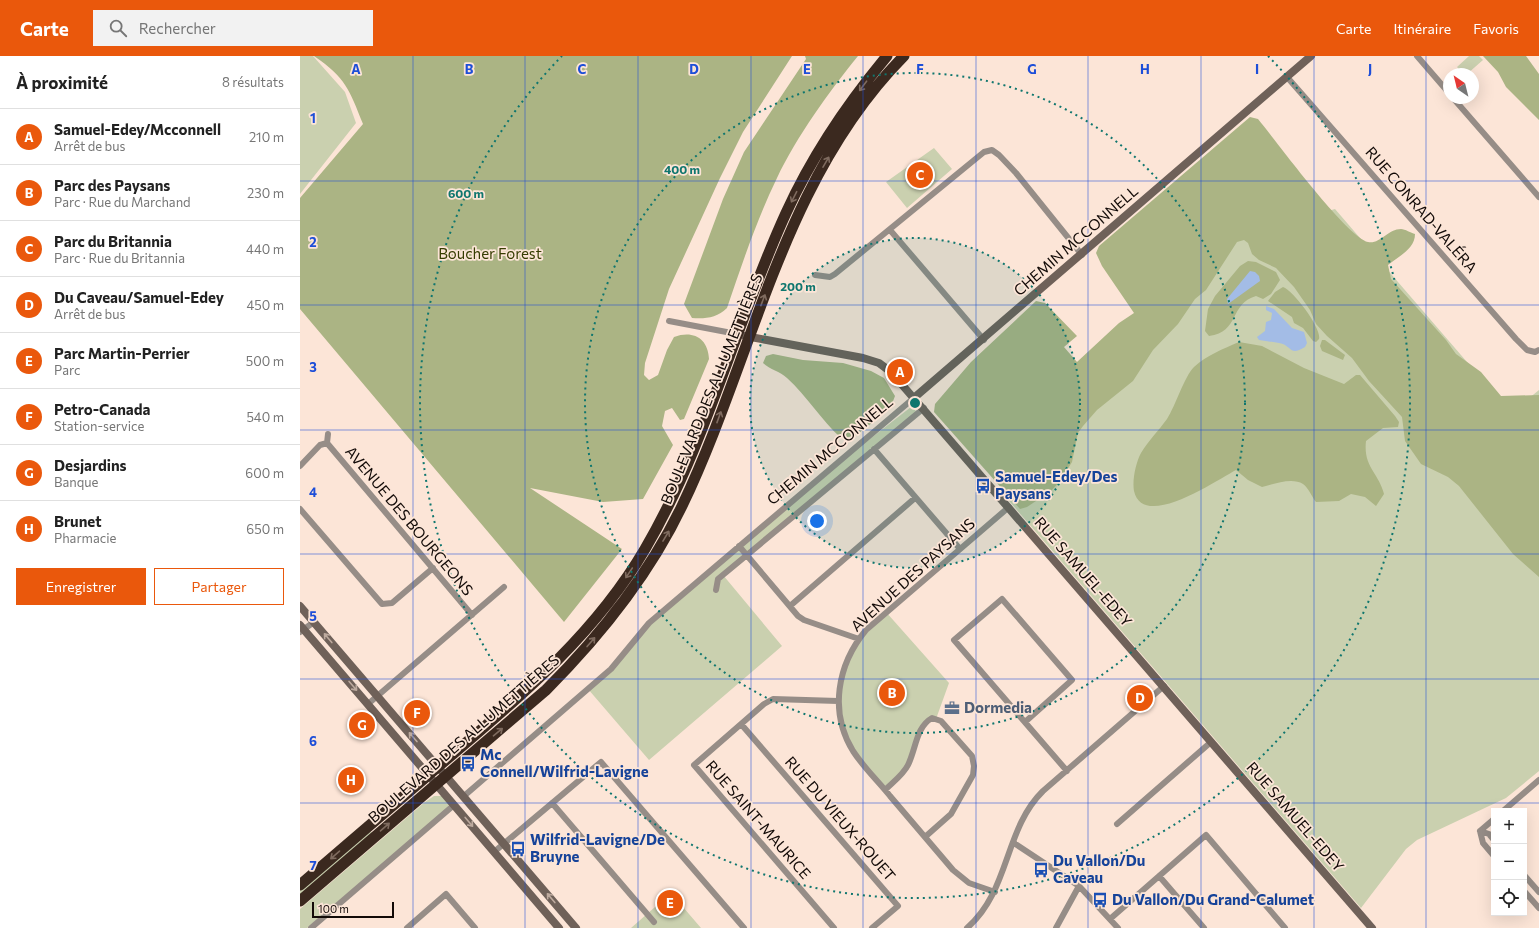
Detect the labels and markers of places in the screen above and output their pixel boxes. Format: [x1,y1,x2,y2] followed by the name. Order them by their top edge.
[907,160,933,190] pin: C
[887,357,913,387] pin: A
[908,396,922,410] centre of rings
[995,467,1118,502] place label: Samuel-Edey/Des Paysans
[974,477,992,495] bus stop icon: Samuel-Edey/Des Paysans
[879,678,905,708] pin: B
[1127,683,1153,713] pin: D
[404,698,430,728] pin: F
[964,698,1032,716] place label: Dormedia
[943,699,961,717] office icon: Dormedia
[349,710,375,740] pin: G
[480,745,649,780] place label: Mc Connell/Wilfrid-Lavigne
[459,755,477,773] bus stop icon: Mc Connell/Wilfrid-Lavigne
[338,765,364,795] pin: H
[530,830,665,865] place label: Wilfrid-Lavigne/De Bruyne
[509,840,527,858] bus stop icon: Wilfrid-Lavigne/De Bruyne
[1053,851,1145,886] place label: Du Vallon/Du Caveau
[1032,861,1050,879] bus stop icon: Du Vallon/Du Caveau
[657,888,683,918] pin: E
[1112,890,1314,908] place label: Du Vallon/Du Grand-Calumet
[1091,891,1109,909] bus stop icon: Du Vallon/Du Grand-Calumet

